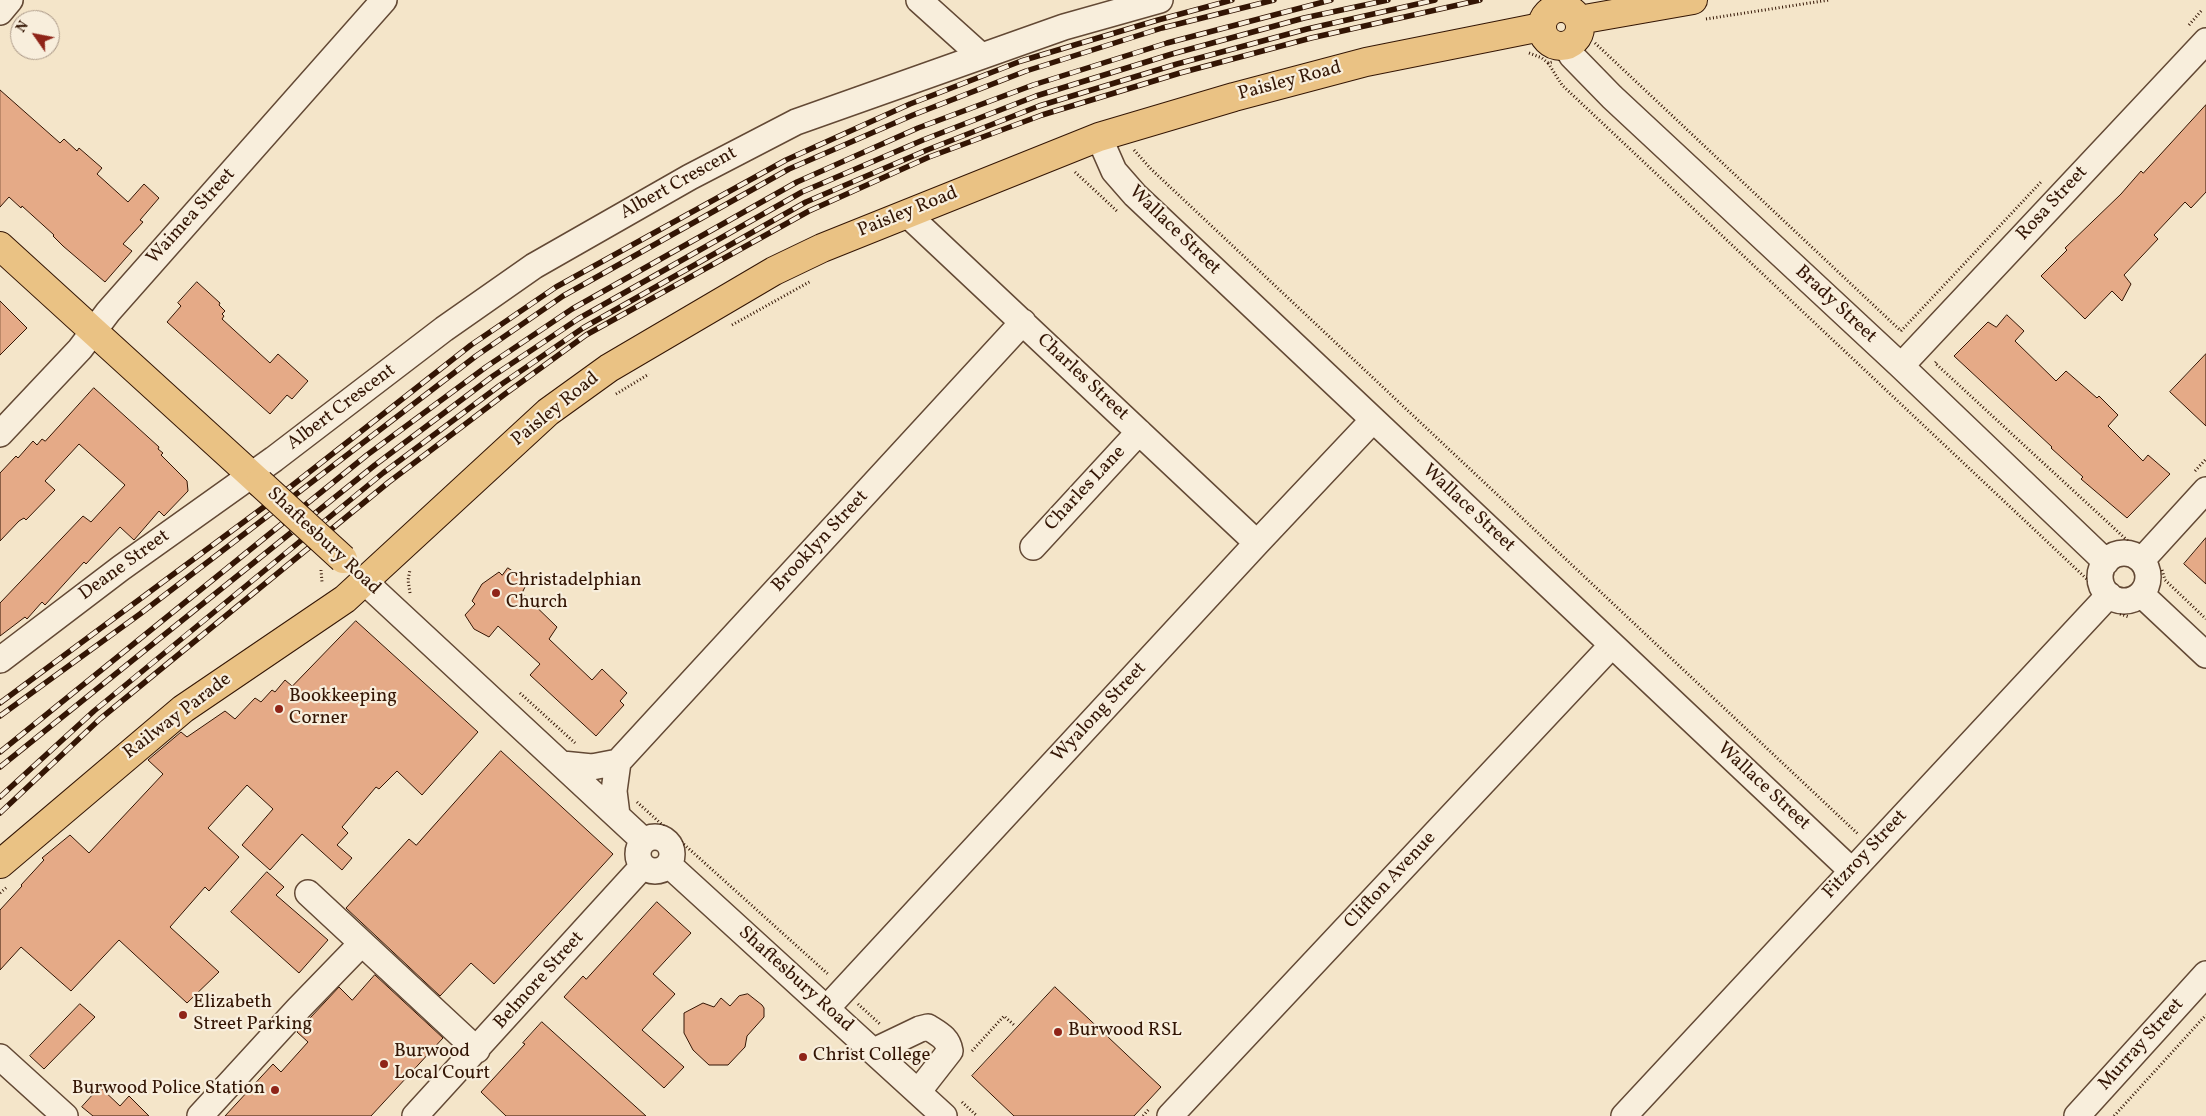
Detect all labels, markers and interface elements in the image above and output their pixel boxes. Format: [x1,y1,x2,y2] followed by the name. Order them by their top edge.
[10,10,60,60] north arrow
[12,18,34,37] text: N
[1236,57,1344,107] street label: Paisley Road
[617,143,741,225] street label: Albert Crescent
[2013,162,2093,246] street label: Rosa Street
[143,164,241,270] street label: Waimea Street
[1123,181,1225,281] street label: Wallace Street
[855,183,961,243] street label: Paisley Road
[1789,261,1881,349] street label: Brady Street
[1031,330,1133,426] street label: Charles Street
[283,360,401,456] street label: Albert Crescent
[508,368,604,452] street label: Paisley Road
[1041,442,1131,536] street label: Charles Lane
[1417,460,1519,558] street label: Wallace Street
[261,483,385,601] street label: Shaftesbury Road
[768,486,874,598] street label: Brooklyn Street
[75,526,175,606] street label: Deane Street
[506,571,642,615] place label: Christadelphian Church
[490,587,502,599] marker: Christadelphian Church
[1048,658,1152,768] street label: Wyalong Street
[120,669,236,765] street label: Railway Parade
[289,687,397,731] place label: Bookkeeping Corner
[273,703,285,715] marker: Bookkeeping Corner
[1712,738,1814,836] street label: Wallace Street
[1819,806,1913,904] street label: Fitzroy Street
[1340,828,1442,934] street label: Clifton Avenue
[733,922,857,1038] street label: Shaftesbury Road
[490,927,590,1035] street label: Belmore Street
[193,993,312,1037] place label: Elizabeth Street Parking
[2094,994,2190,1096] street label: Murray Street
[177,1009,189,1021] marker: Elizabeth Street Parking
[1068,1021,1182,1043] place label: Burwood RSL
[1052,1026,1064,1038] marker: Burwood RSL
[394,1042,490,1086] place label: Burwood Local Court
[813,1046,930,1068] place label: Christ College
[797,1051,809,1063] marker: Christ College
[378,1058,390,1070] marker: Burwood Local Court
[72,1079,265,1101] place label: Burwood Police Station
[269,1084,281,1096] marker: Burwood Police Station

